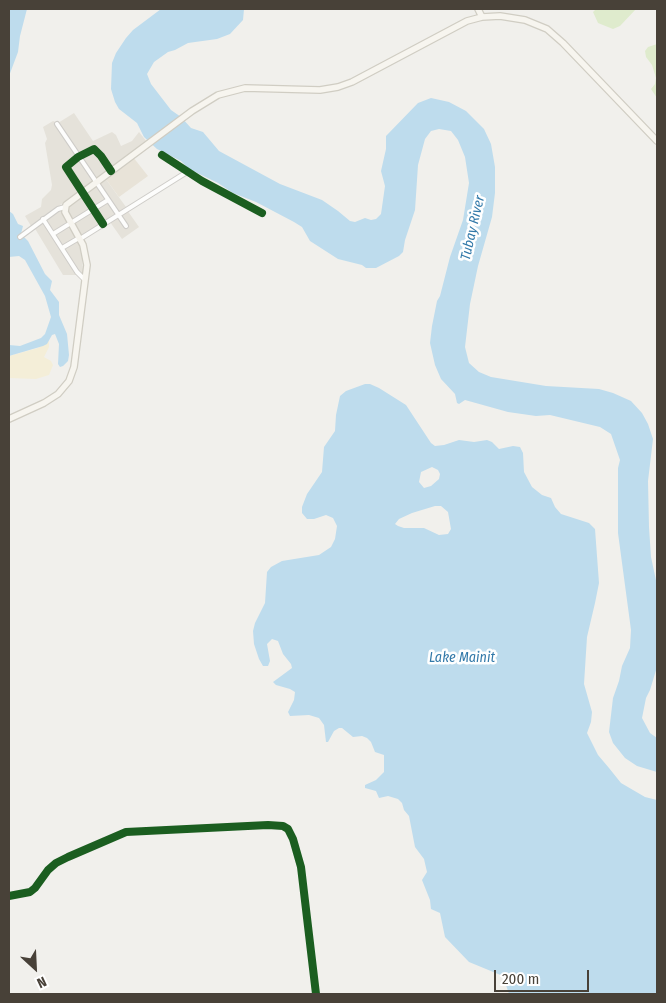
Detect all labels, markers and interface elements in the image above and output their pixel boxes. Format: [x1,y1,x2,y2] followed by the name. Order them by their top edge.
[457,194,489,262] water label: Tubay River
[429,650,495,666] water label: Lake Mainit
[10,943,60,993] north arrow
[496,960,591,992] scale bar
[502,970,539,988] text: 200 m
[34,973,49,992] text: N

